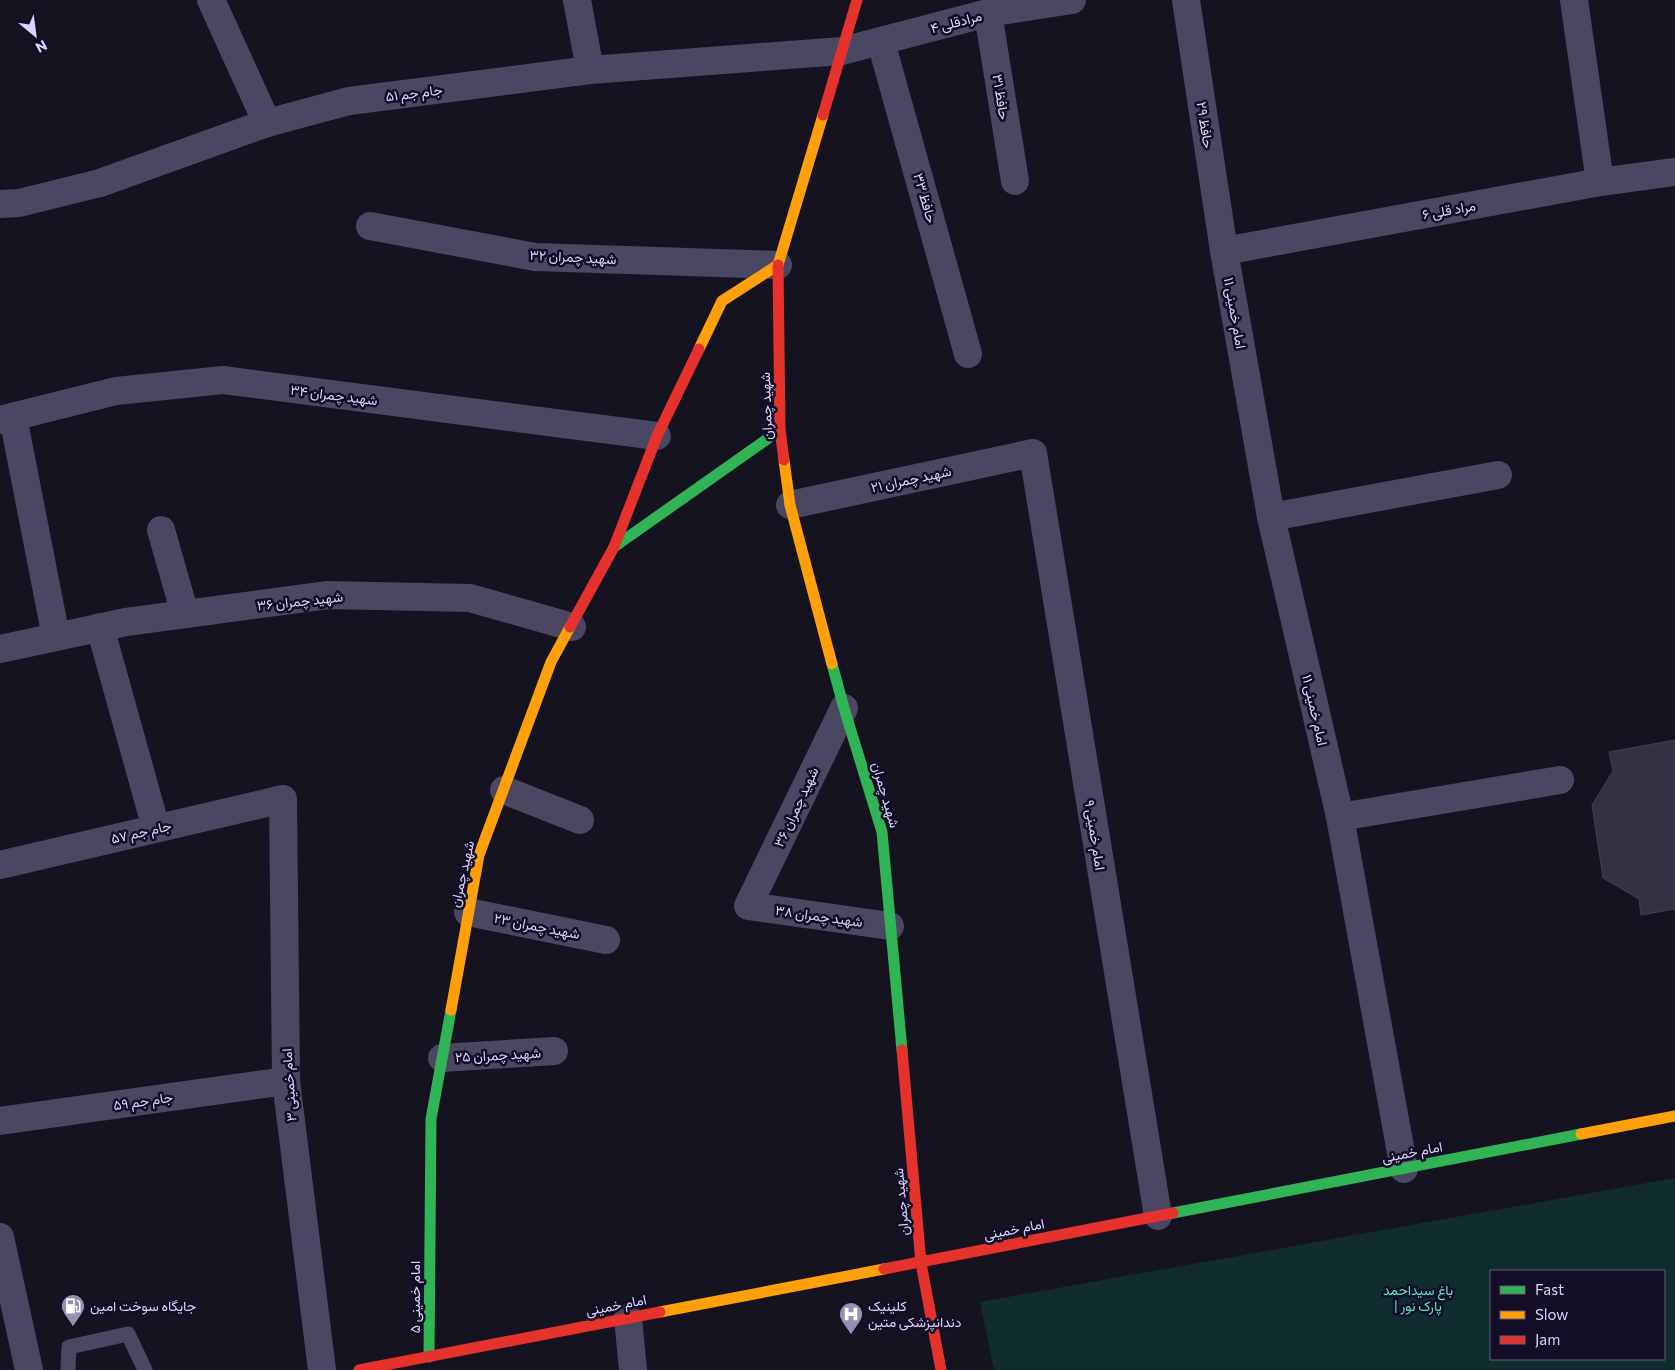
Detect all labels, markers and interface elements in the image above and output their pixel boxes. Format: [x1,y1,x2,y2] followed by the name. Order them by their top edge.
[928,7,984,37] street label: مرادقلی ۴
[10,10,60,60] north arrow
[33,37,50,57] text: N
[989,73,1013,121] street label: حافظ ۳۱
[384,81,444,105] street label: جام جم ۵۱
[1193,100,1218,149] street label: حافظ ۲۹
[910,171,941,225] street label: حافظ ۳۳
[1421,196,1477,224] street label: مراد قلی ۶
[529,246,617,269] street label: شهید چمران ۳۲
[1220,276,1250,350] street label: امام خمینی ۱۱
[756,372,777,440] street label: شهید چمران
[289,381,379,410] street label: شهید چمران ۳۴
[869,462,953,497] street label: شهید چمران ۲۱
[256,588,344,615] street label: شهید چمران ۳۶
[1298,673,1332,747] street label: امام خمینی ۱۱
[867,760,904,830] street label: شهید چمران
[770,764,823,850] street label: شهید چمران ۳۶
[1081,798,1109,872] street label: امام خمینی ۹
[109,816,173,848] street label: جام جم ۵۷
[446,839,479,909] street label: شهید چمران
[774,901,864,932] street label: شهید چمران ۳۸
[492,909,581,944] street label: شهید چمران ۲۳
[455,1044,542,1067] street label: شهید چمران ۲۵
[277,1048,301,1122] street label: امام خمینی ۳
[112,1088,174,1114] street label: جام جم ۵۹
[1380,1137,1444,1167] street label: امام خمینی
[889,1167,914,1237] street label: شهید چمران
[982,1214,1046,1244] street label: امام خمینی
[406,1261,424,1333] street label: امام خمینی ۵
[1490,1270,1665,1360] legend
[1535,1280,1564,1298] text: Fast
[1383,1281,1453,1316] park label: باغ سیداحمد | پارک نور
[584,1290,648,1320] street label: امام خمینی
[60,1293,86,1327] fuel station icon: جایگاه سوخت امین
[90,1297,196,1315] place label: جایگاه سوخت امین
[868,1297,962,1332] place label: کلینیک دندانپزشکی متین
[838,1301,864,1335] hospital icon: کلینیک دندانپزشکی متین
[1535,1305,1568,1323] text: Slow
[1535,1330,1560,1348] text: Jam

